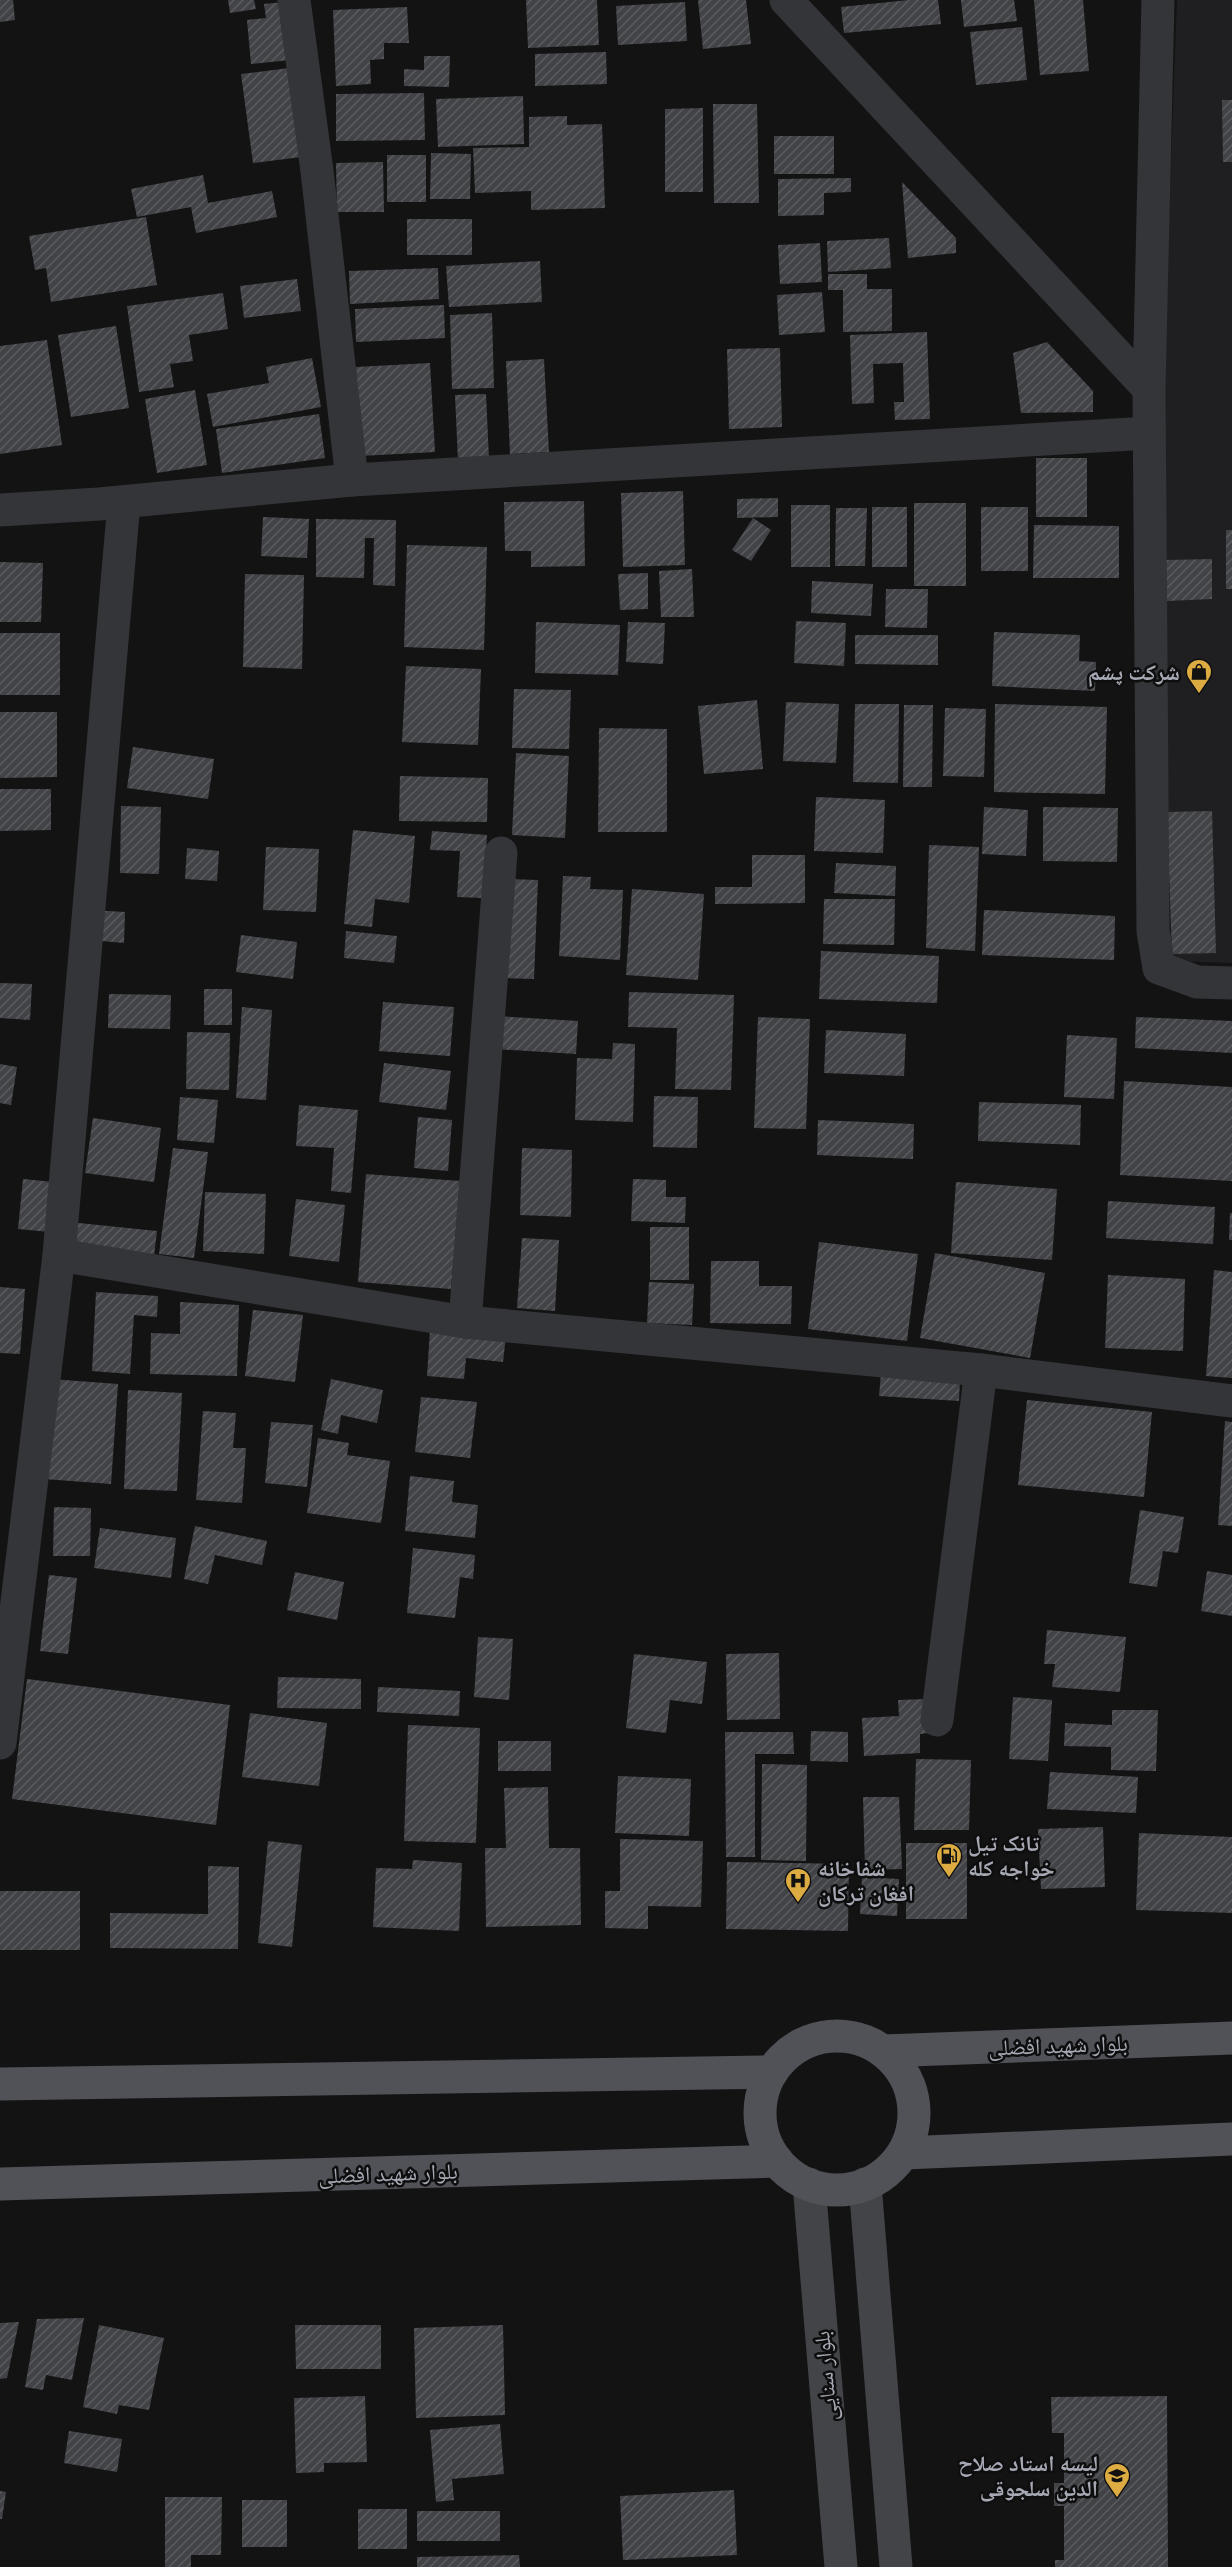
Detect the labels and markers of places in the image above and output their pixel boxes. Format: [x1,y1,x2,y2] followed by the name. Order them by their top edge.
[1184,657,1214,695] shop icon: شرکت پشم
[1088,659,1180,687] place label: شرکت پشم
[968,1830,1054,1882] place label: تانک تیل خواجه کله
[934,1841,964,1879] fuel station icon: تانک تیل خواجه کله
[818,1855,914,1907] place label: شفاخانه افغان ترکان
[783,1866,813,1904] hospital icon: شفاخانه افغان ترکان
[958,2450,1098,2502] place label: لیسه استاد صلاح الدین سلجوقی
[1102,2461,1132,2499] school or university icon: لیسه استاد صلاح الدین سلجوقی

